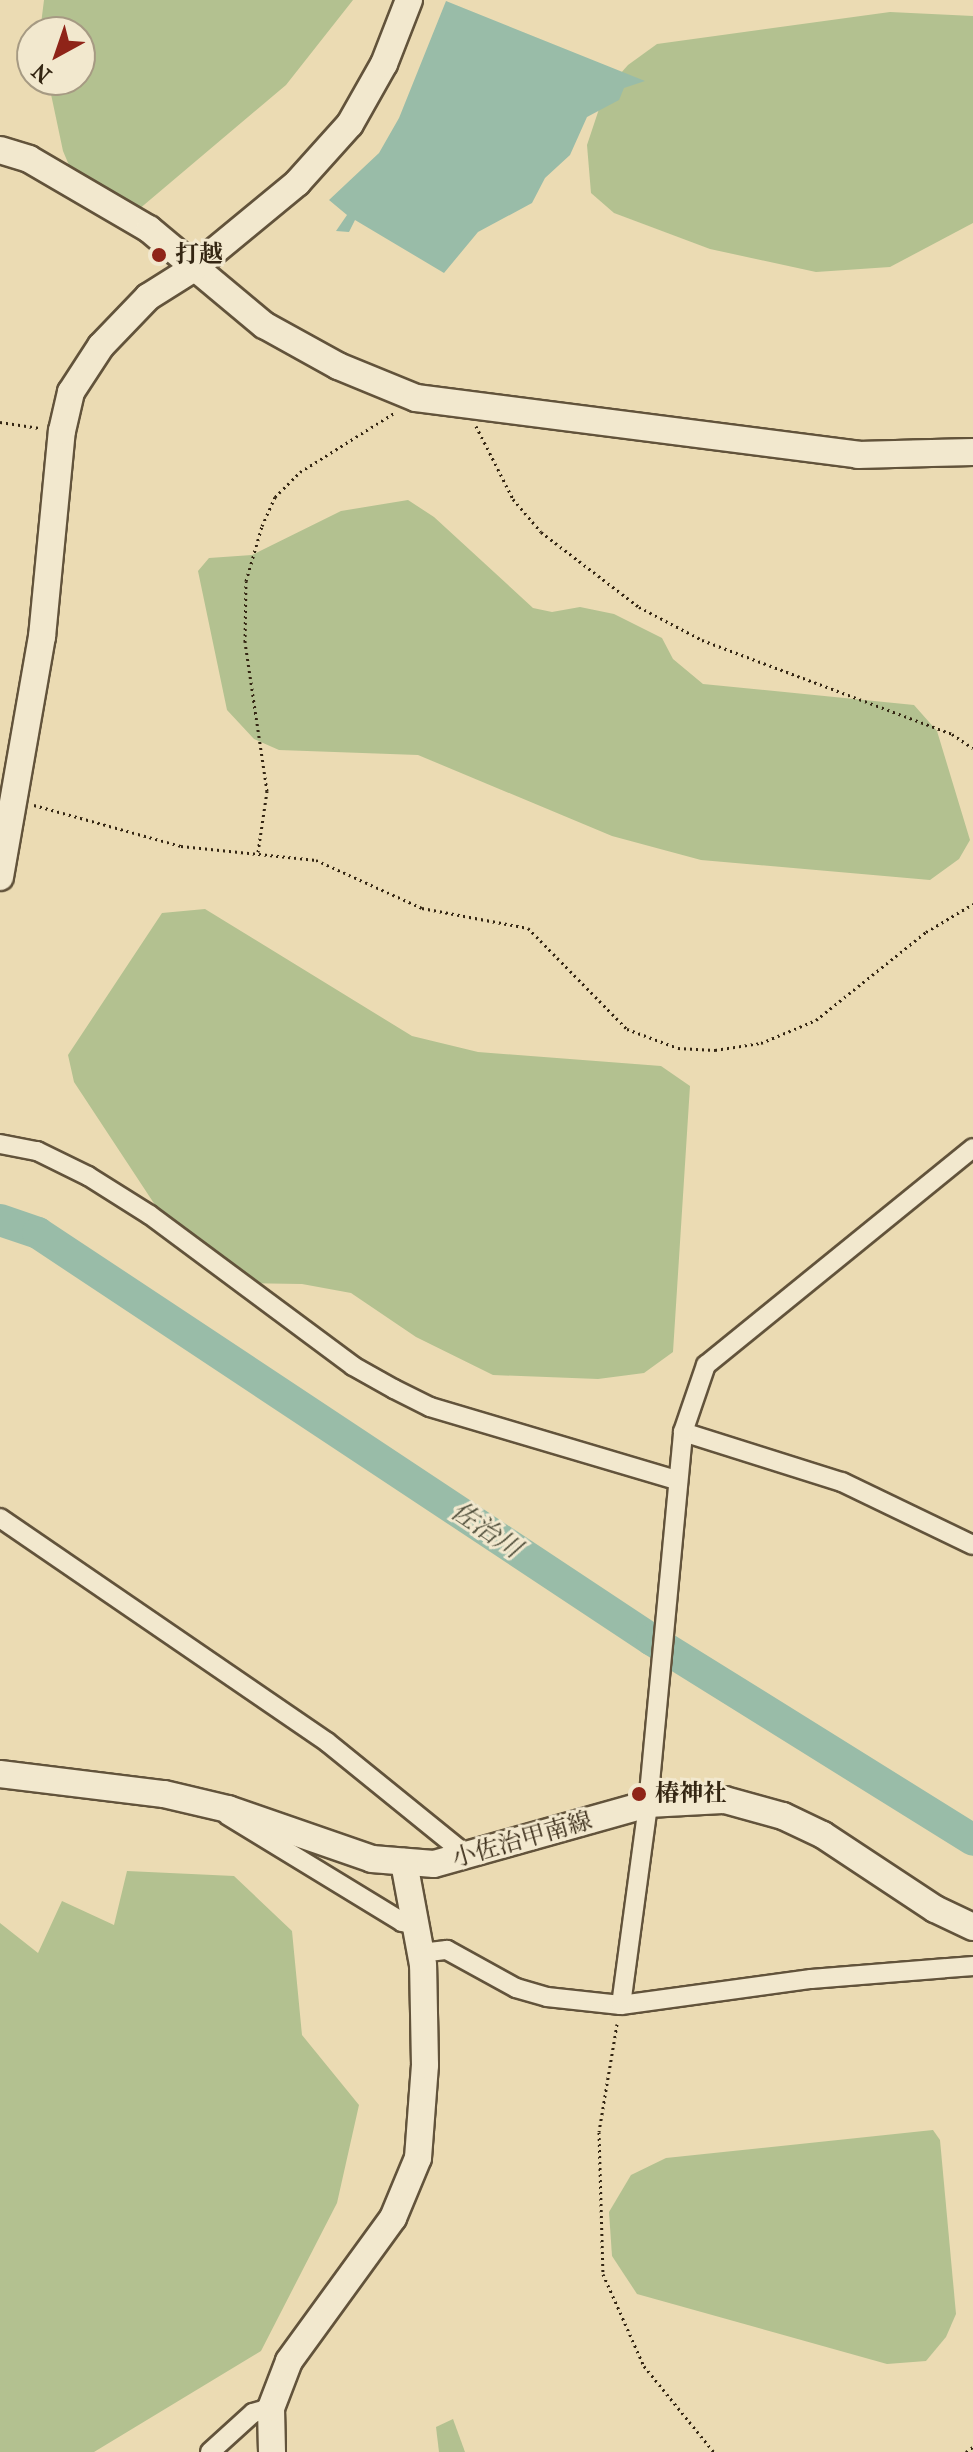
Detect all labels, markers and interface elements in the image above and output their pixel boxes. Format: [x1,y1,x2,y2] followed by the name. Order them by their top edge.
[16,16,96,96] north arrow
[27,58,57,88] text: N
[175,241,223,269] place label: 打越
[150,246,168,264] marker: 打越
[445,1495,527,1565] water label: 佐治川
[655,1780,727,1808] place label: 椿神社
[630,1785,648,1803] marker: 椿神社
[449,1806,595,1874] street label: 小佐治甲南線

